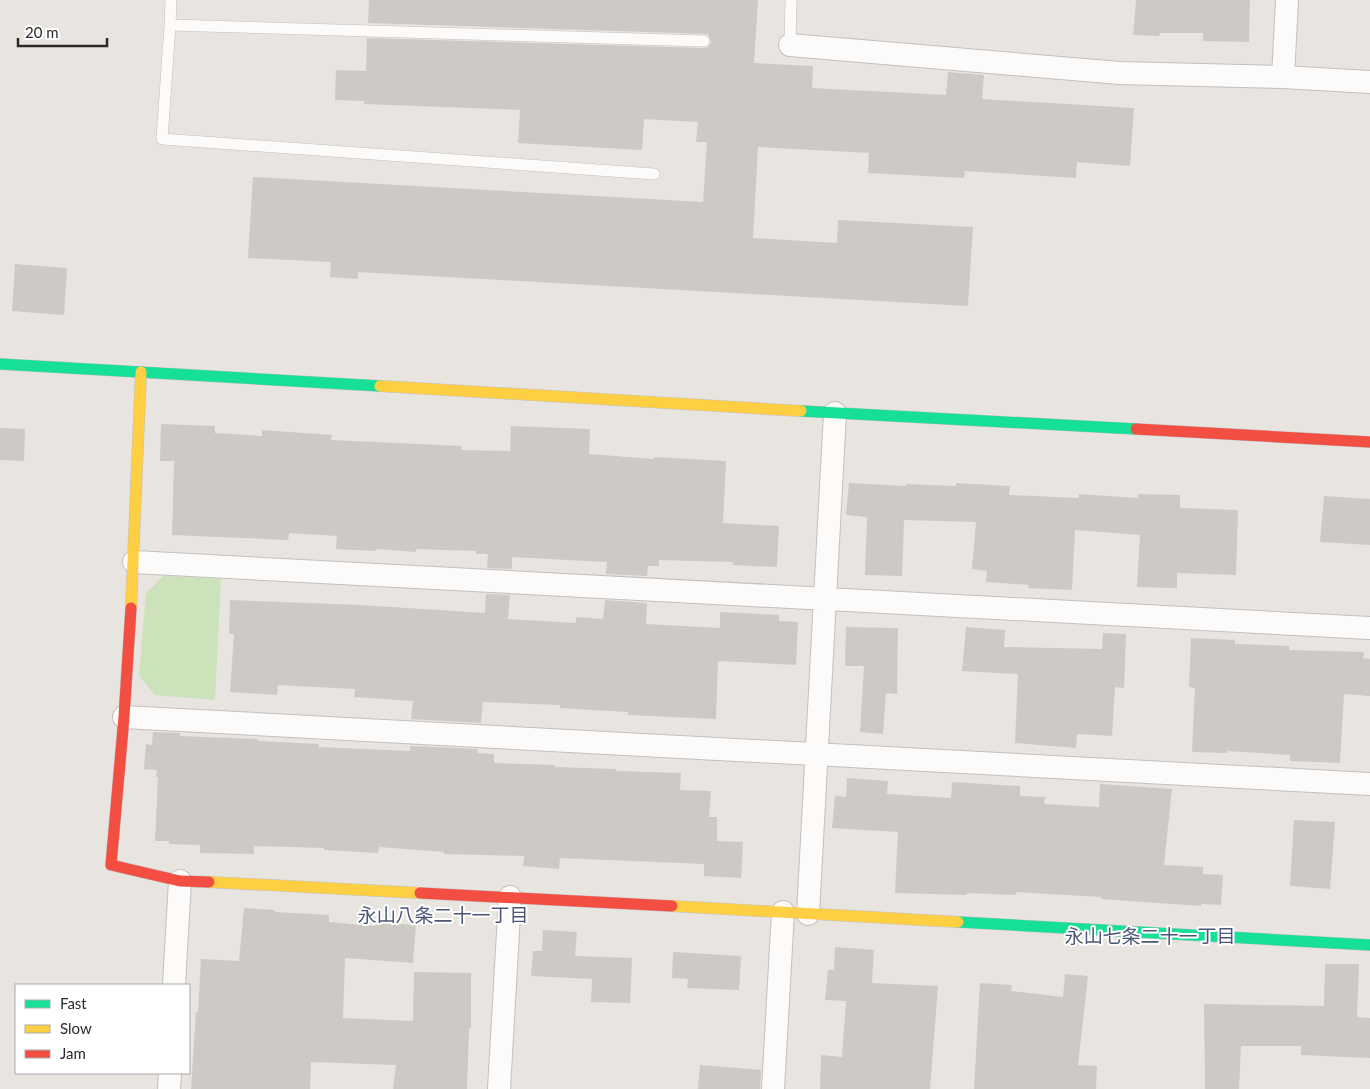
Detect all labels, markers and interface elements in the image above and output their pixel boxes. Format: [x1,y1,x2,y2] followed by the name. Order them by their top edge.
[18,15,106,47] scale bar
[25,23,59,41] text: 20 m
[357,903,529,926] district label: 永山八条二十一丁目
[1064,924,1236,947] district label: 永山七条二十一丁目
[15,984,190,1074] legend
[60,994,87,1012] text: Fast
[60,1019,92,1037] text: Slow
[60,1044,86,1062] text: Jam

